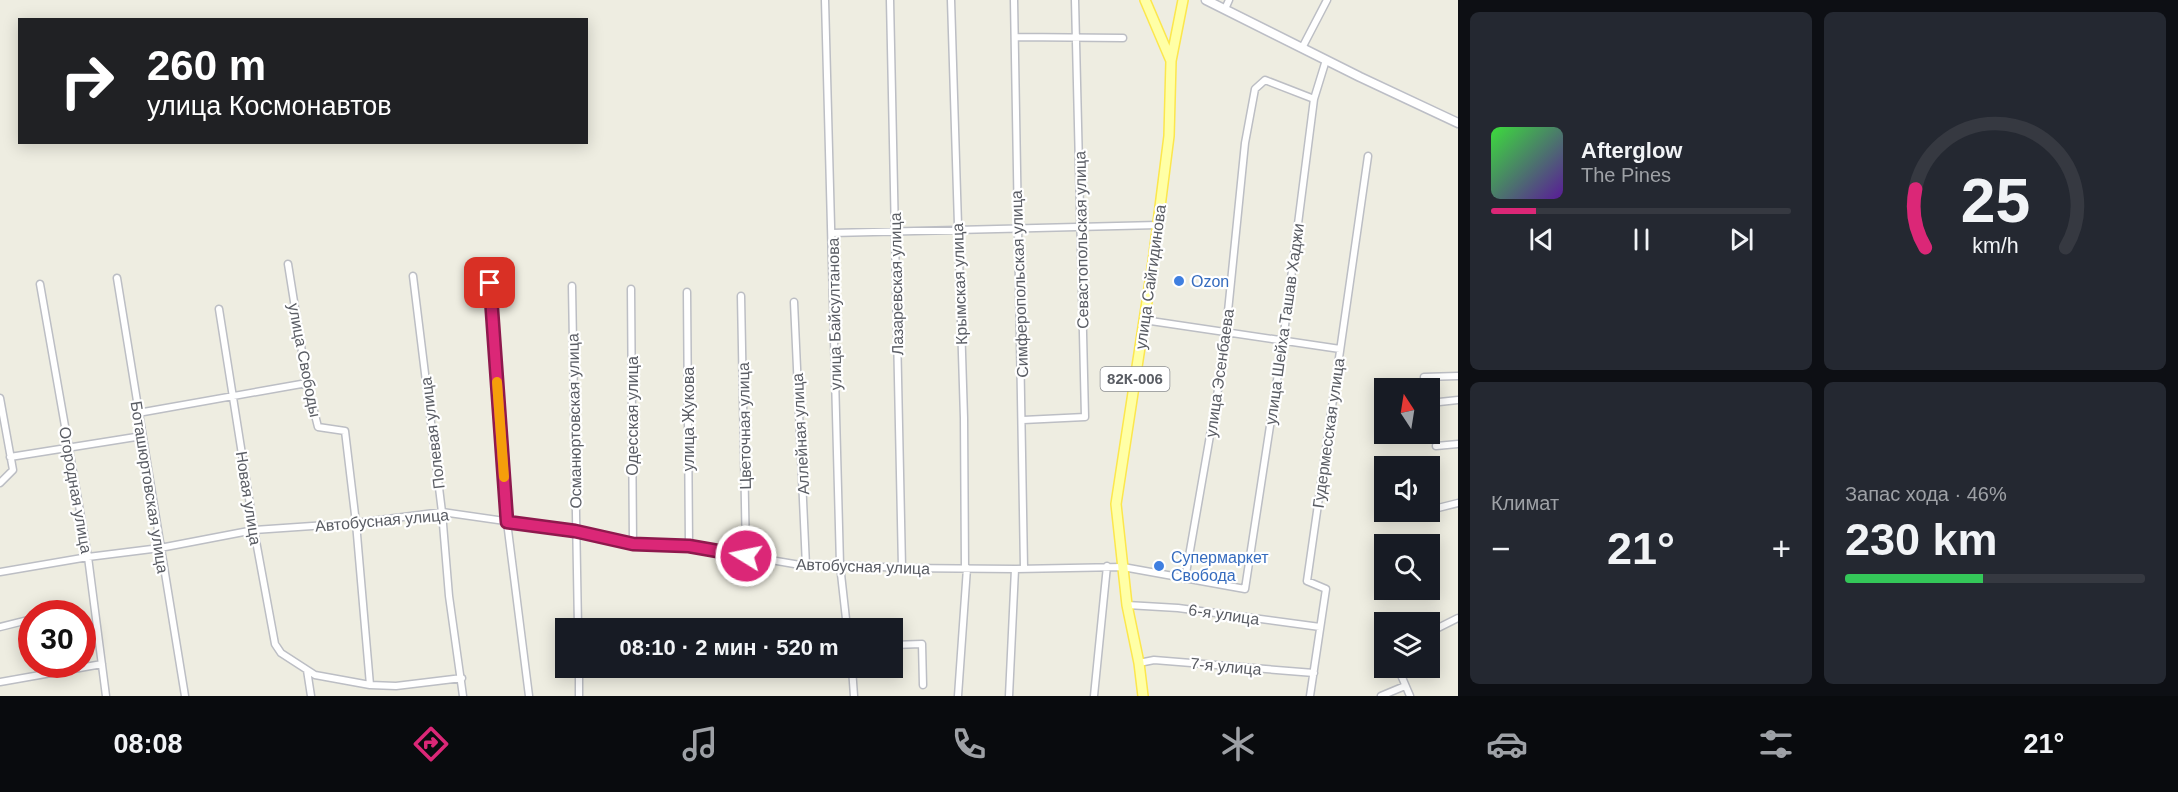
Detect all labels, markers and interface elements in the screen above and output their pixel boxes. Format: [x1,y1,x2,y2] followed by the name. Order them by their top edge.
[48,42,126,120] icon: right
[147,42,266,89] text: 260 m
[147,91,392,121] text: улица Космонавтов
[1581,138,1682,163] text: Afterglow
[1071,151,1092,329] street label: Севастопольская улица
[1581,164,1671,186] text: The Pines
[1960,166,2030,235] text: 25
[1008,190,1031,378] street label: Симферопольская улица
[1132,203,1169,351] street label: улица Сайгидинова
[887,212,906,356] street label: Лазаревская улица
[1262,222,1307,426] street label: улица Шейха Ташав Хаджи
[949,223,970,345] street label: Крымская улица
[1525,223,1558,256] icon: previous
[1625,223,1658,256] icon: pause
[1725,223,1758,256] icon: next
[1972,235,2018,259] text: km/h
[825,237,844,391] street label: улица Байсултанова
[464,257,515,308] pin
[473,266,506,299] icon: arrive
[1191,273,1229,290] place label: Ozon
[1172,274,1186,288] marker: Ozon
[285,302,324,419] street label: улица Свободы
[1202,308,1237,438] street label: улица Эсенбаева
[564,333,585,509] street label: Османюртовская улица
[624,356,641,476] street label: Одесская улица
[1310,357,1347,509] street label: Гудермесская улица
[735,362,754,490] street label: Цветочная улица
[680,367,697,471] street label: улица Жукова
[1100,367,1170,391] road number: 82К-006
[789,373,812,495] street label: Аллейная улица
[417,376,448,490] street label: Полевая улица
[1374,378,1440,444] north arrow
[1374,378,1440,678] map controls
[127,400,172,575] street label: Боташюртовская улица
[56,425,95,555] street label: Огородная улица
[233,450,264,546] street label: Новая улица
[1374,456,1440,522] button: sound
[1845,483,2007,505] text: Запас хода · 46%
[1491,492,1559,514] text: Климат
[314,506,450,535] street label: Автобусная улица
[1845,514,1998,565] text: 230 km
[1607,523,1675,574] text: 21°
[714,524,778,588] position arrow
[1491,530,1510,567] text: −
[1772,530,1791,567] text: +
[1374,534,1440,600] button: search
[1171,549,1269,584] place label: Супермаркет Свобода
[796,556,931,577] street label: Автобусная улица
[1152,559,1166,573] marker: Супермаркет Свобода
[18,600,96,678] speed limit sign: 30
[1187,601,1261,628] street label: 6-я улица
[1374,612,1440,678] button: layers
[619,635,839,660] text: 08:10 · 2 мин · 520 m
[1190,655,1262,678] street label: 7-я улица
[410,723,452,765] icon: directions
[679,723,721,765] icon: music
[948,723,990,765] icon: phone
[1217,723,1259,765] icon: climate
[1486,723,1528,765] icon: car
[1755,723,1797,765] icon: filters
[114,729,183,759] text: 08:08
[2024,729,2064,759] text: 21°

